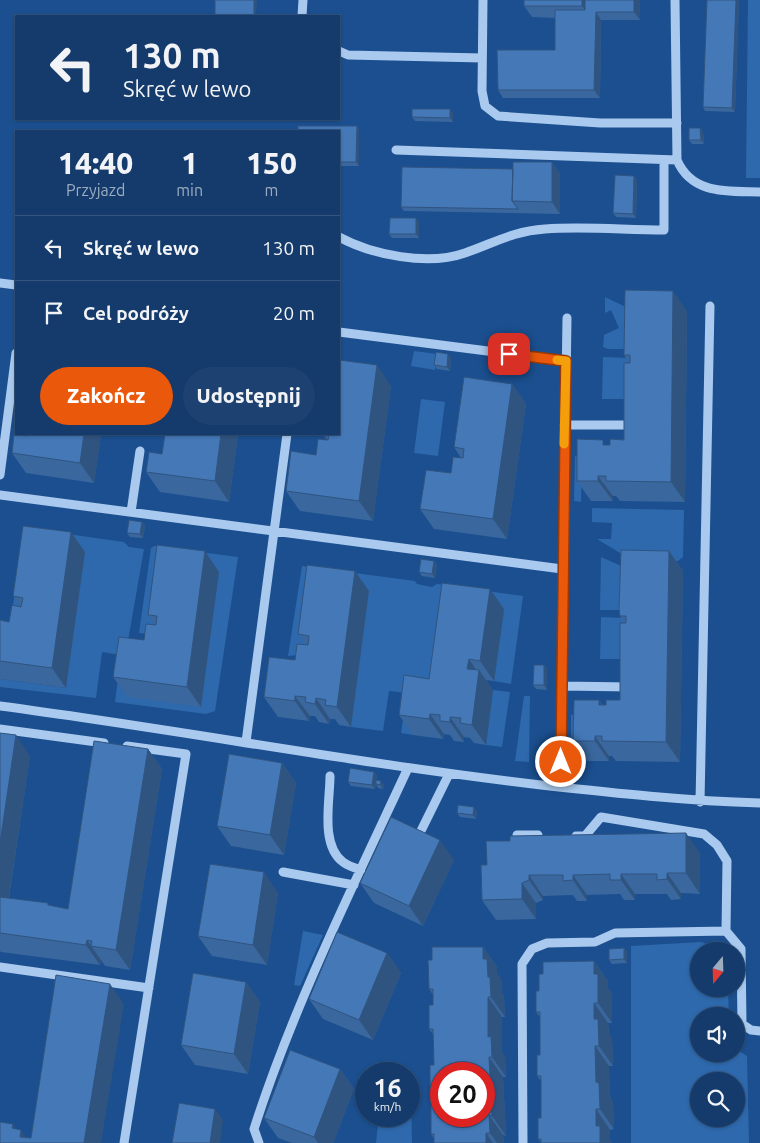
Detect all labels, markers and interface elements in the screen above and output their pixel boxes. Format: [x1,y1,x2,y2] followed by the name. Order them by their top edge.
[40,35,105,100] icon: left
[123,35,221,75] text: 130 m
[123,76,251,101] text: Skręć w lewo
[58,146,133,180] text: 14:40
[181,146,198,180] text: 1
[246,146,297,180] text: 150
[66,181,125,199] text: Przyjazd
[176,181,203,199] text: min
[265,181,278,199] text: m
[40,234,68,262] icon: left
[83,237,199,259] text: Skręć w lewo
[262,237,315,259] text: 130 m
[40,299,68,327] icon: arrive
[83,302,189,324] text: Cel podróży
[273,302,315,324] text: 20 m
[488,333,530,375] pin
[495,340,523,368] icon: arrive
[40,367,173,425] button: Zakończ
[183,367,315,425] button: Udostępnij
[534,735,586,787] position arrow
[690,942,745,998] north arrow
[690,942,745,1127] map controls
[690,1007,745,1062] button: sound
[430,1062,495,1127] speed limit sign: 20
[690,1072,745,1127] button: search
[373,1074,402,1102] text: 16
[374,1100,401,1113] text: km/h

